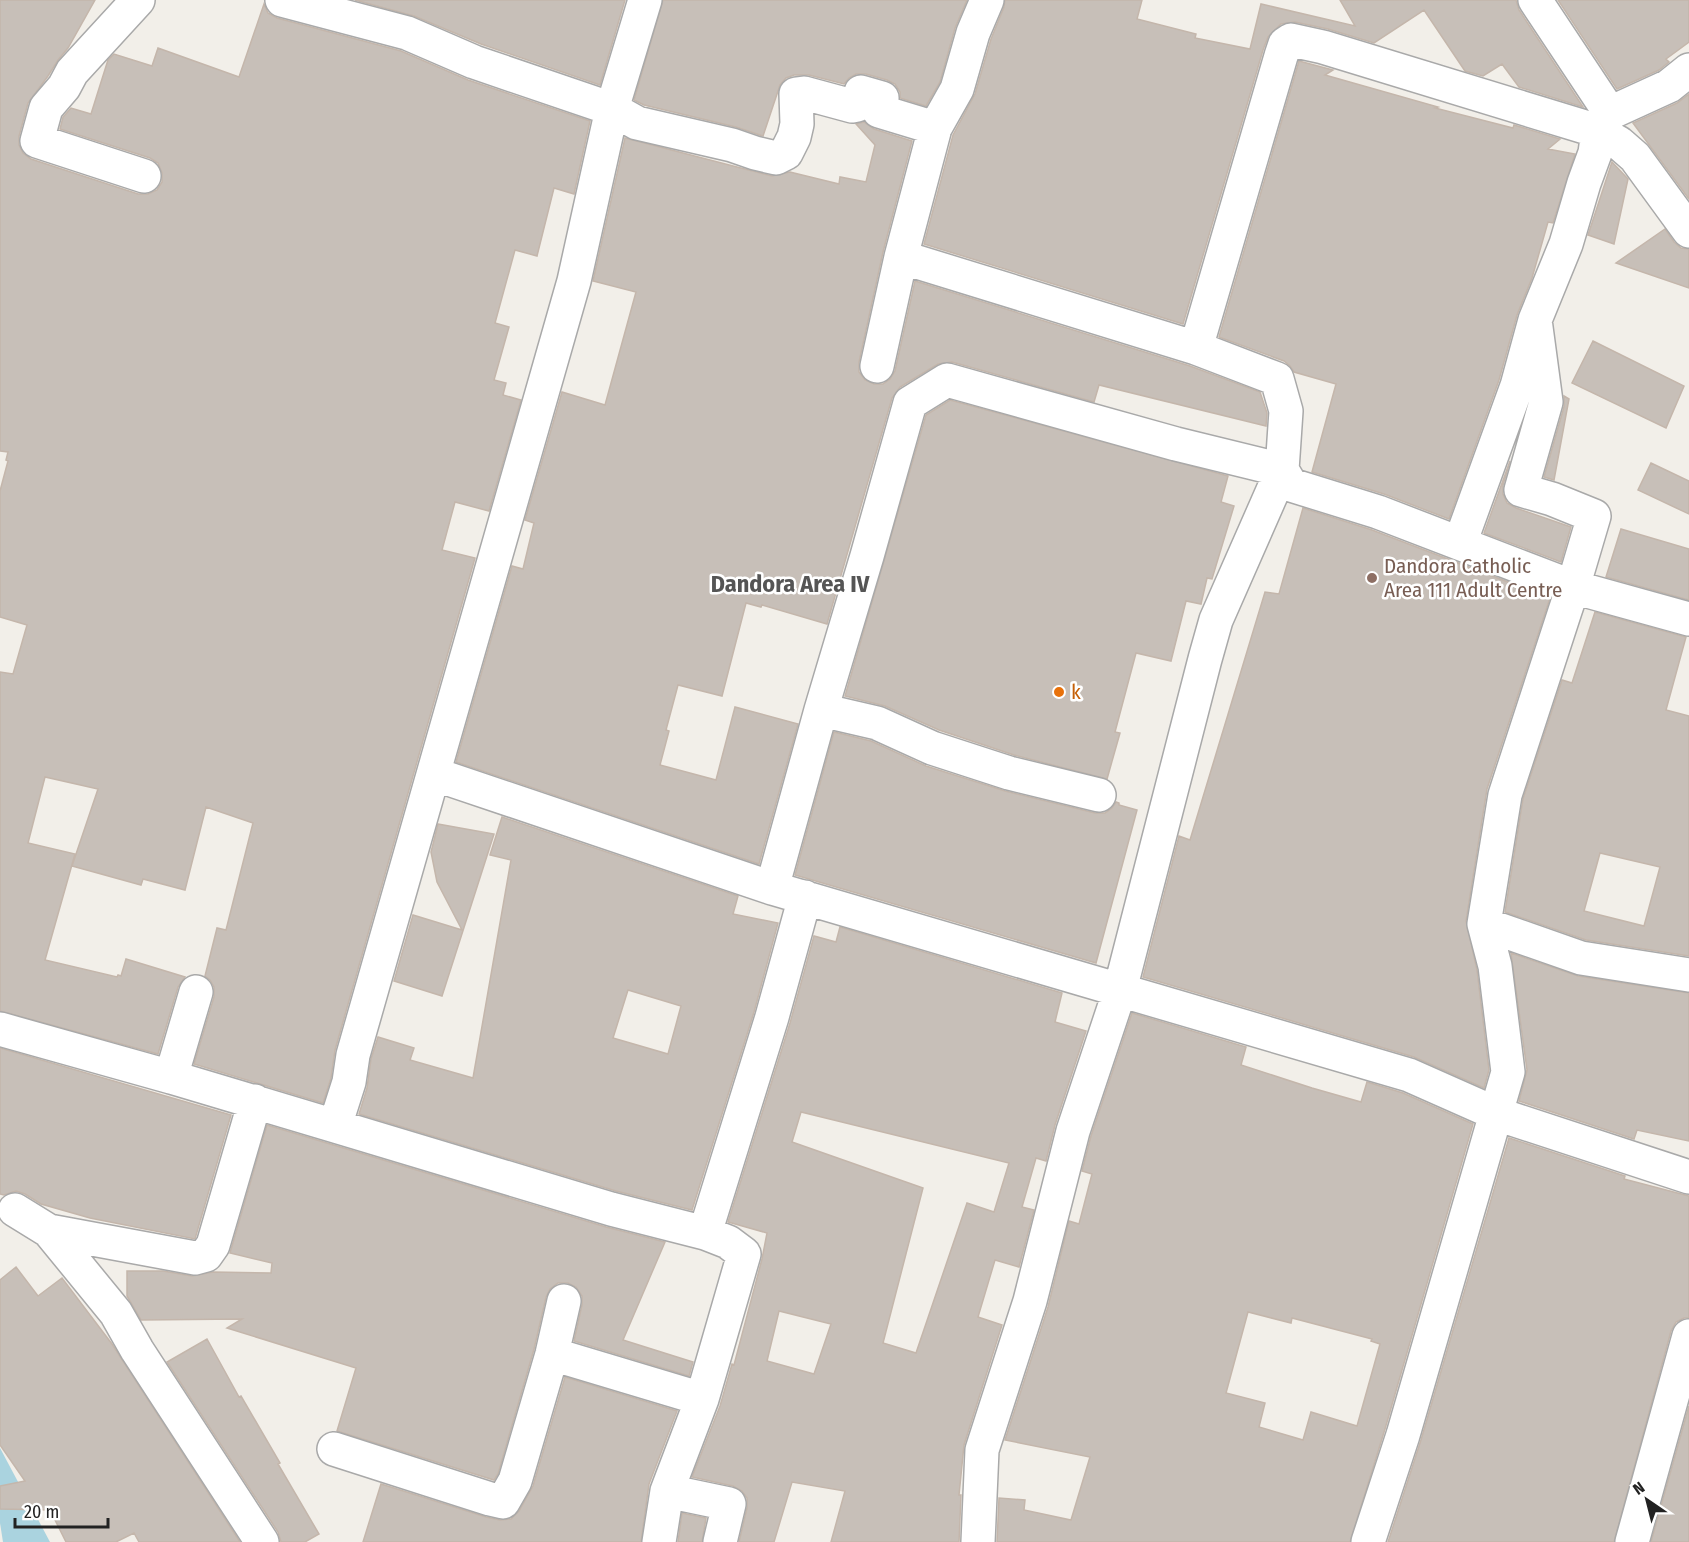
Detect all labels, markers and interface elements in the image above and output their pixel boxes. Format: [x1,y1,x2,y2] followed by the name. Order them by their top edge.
[1384,553,1562,603] place label: Dandora Catholic Area 111 Adult Centre
[711,570,870,598] district label: Dandora Area IV
[1365,571,1379,585] marker: Dandora Catholic Area 111 Adult Centre
[1071,679,1081,705] place label: k
[1052,685,1066,699] marker: k
[1617,1470,1677,1530] north arrow
[1629,1478,1648,1499] text: N
[15,1491,108,1529] scale bar
[24,1501,59,1523] text: 20 m

